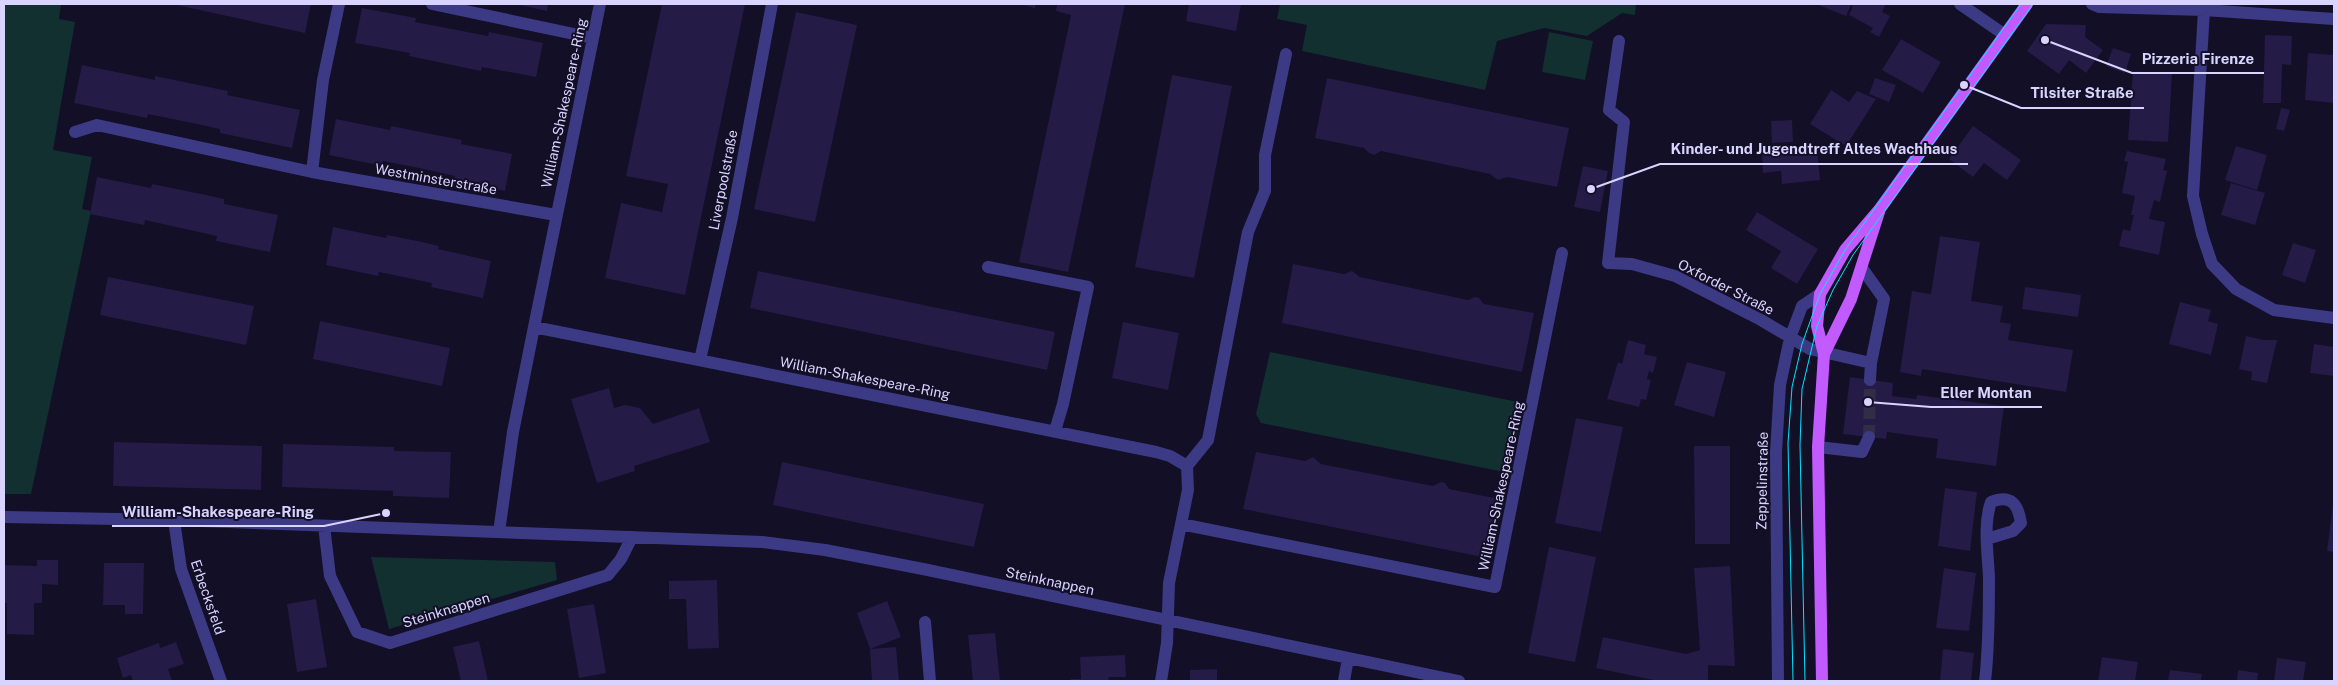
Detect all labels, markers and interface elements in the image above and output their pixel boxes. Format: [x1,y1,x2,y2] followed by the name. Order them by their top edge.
[538,16,590,189] street label: William-Shakespeare-Ring
[2132,43,2264,73] callout: Pizzeria Firenze
[2142,50,2254,67] text: Pizzeria Firenze
[2021,78,2144,108] callout: Tilsiter Straße
[2030,84,2134,101] text: Tilsiter Straße
[705,129,741,231] street label: Liverpoolstraße
[1660,134,1968,164] callout: Kinder- und Jugendtreff Altes Wachhaus
[1671,140,1958,157] text: Kinder- und Jugendtreff Altes Wachhaus
[374,160,498,198] street label: Westminsterstraße
[1675,256,1777,318] street label: Oxforder Straße
[778,354,952,402] street label: William-Shakespeare-Ring
[1931,377,2042,407] callout: Eller Montan
[1940,384,2032,401] text: Eller Montan
[1475,399,1527,572] street label: William-Shakespeare-Ring
[1753,432,1771,530] street label: Zeppelinstraße
[112,496,324,526] callout: William-Shakespeare-Ring
[122,503,315,520] text: William-Shakespeare-Ring
[188,557,228,637] street label: Erbecksfeld
[1004,564,1096,598] street label: Steinknappen
[401,589,491,631] street label: Steinknappen

